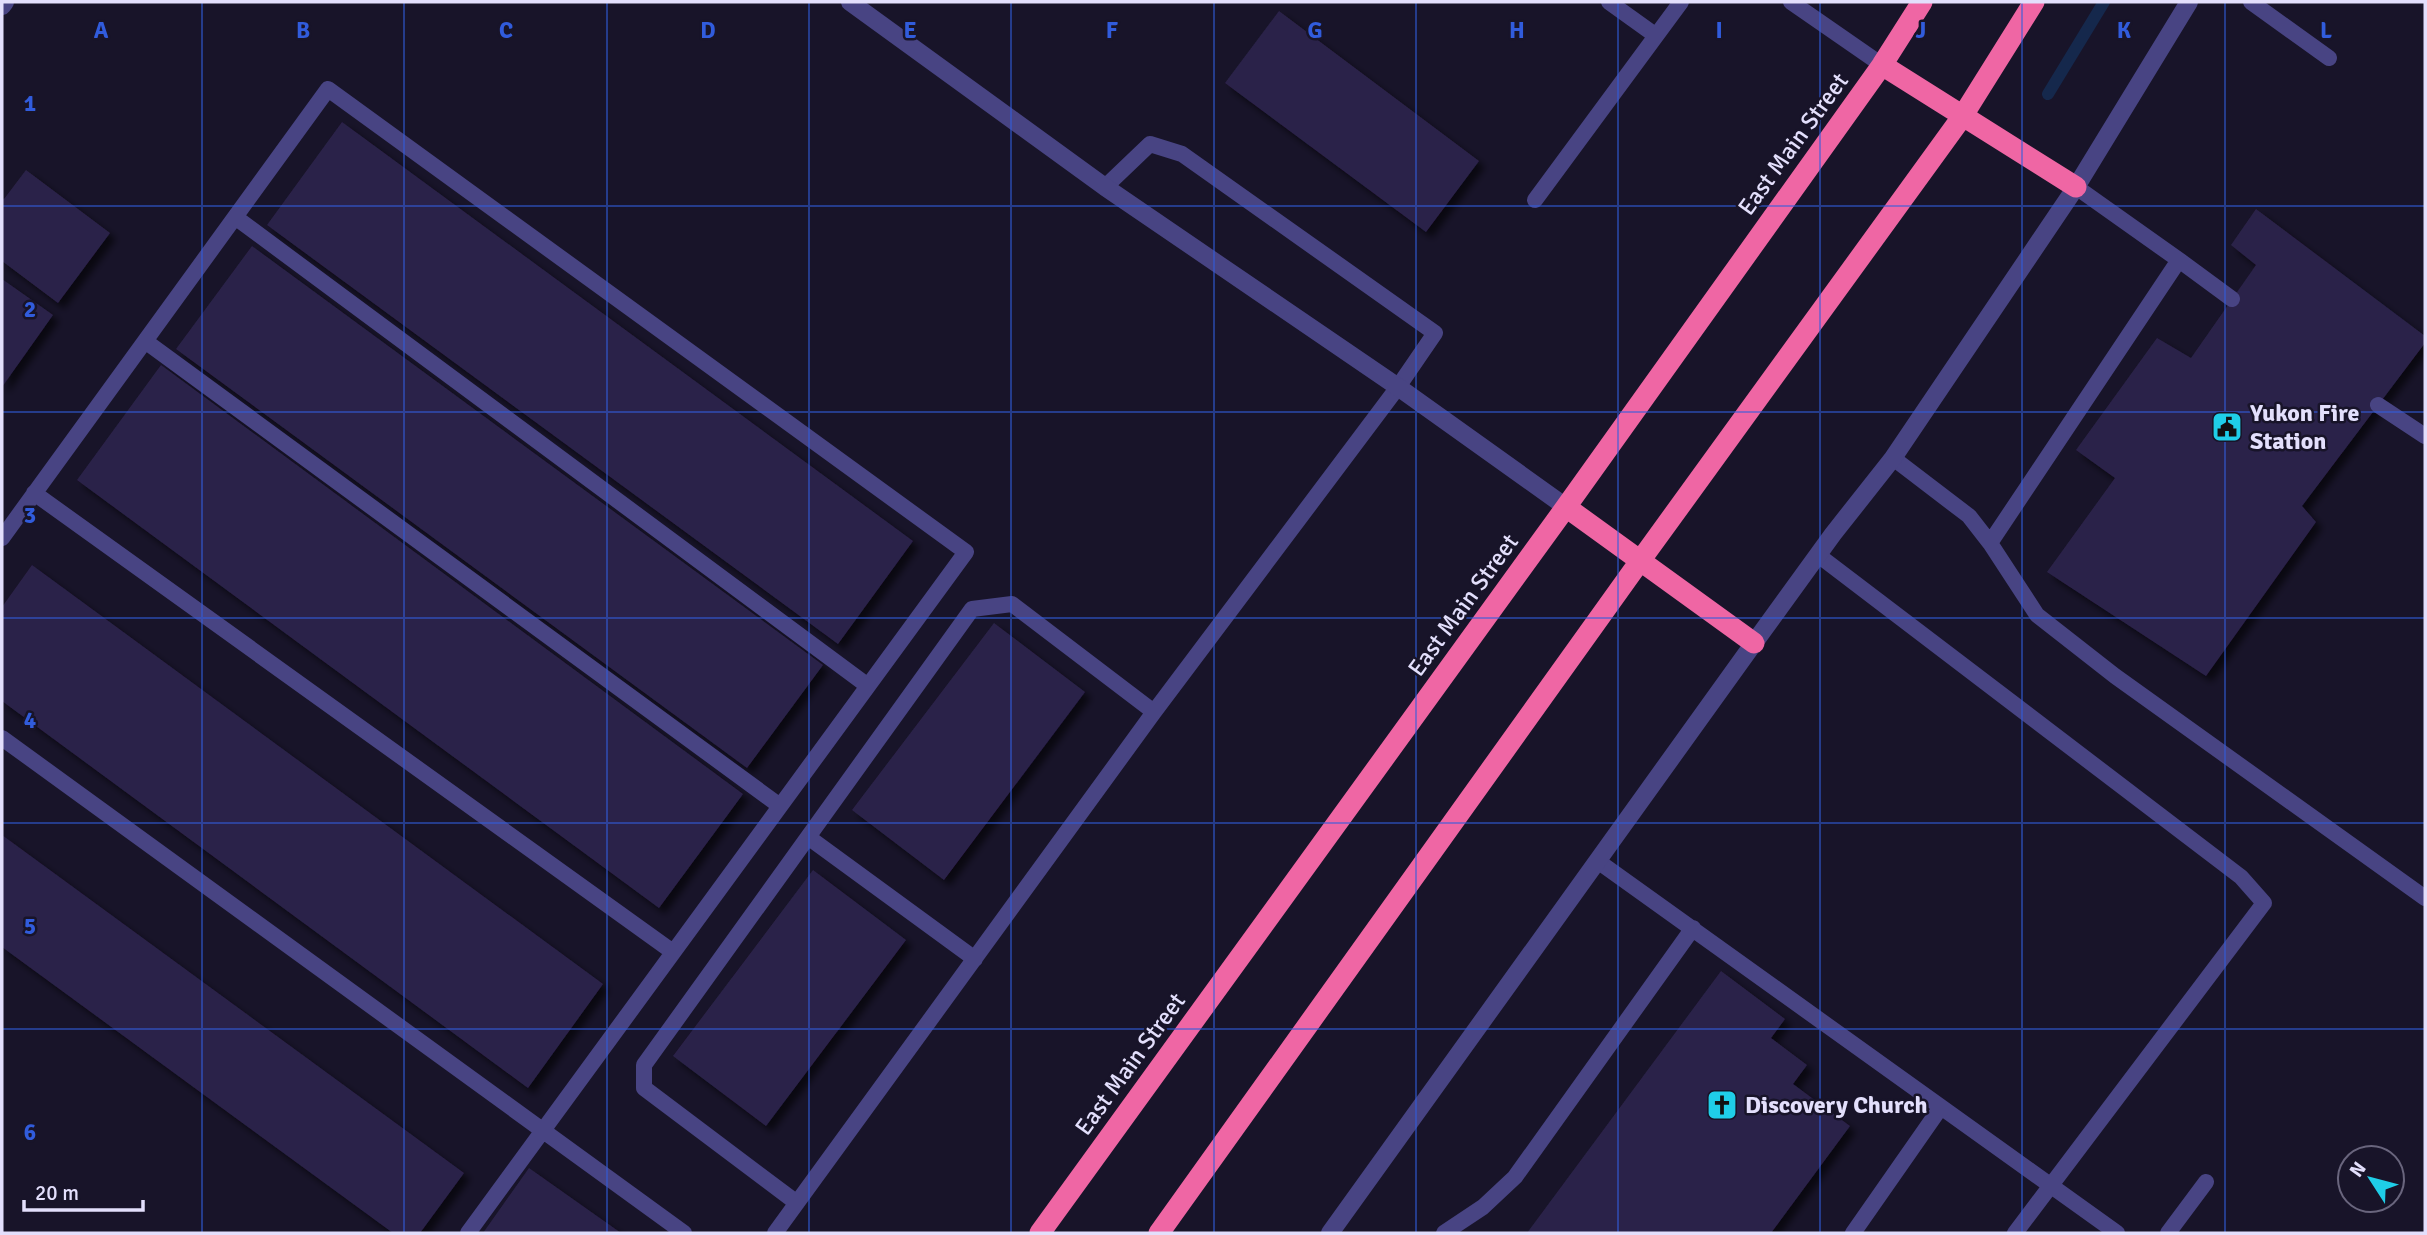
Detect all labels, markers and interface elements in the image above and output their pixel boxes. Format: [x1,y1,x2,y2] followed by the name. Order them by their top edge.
[94,16,109,45] text: A
[296,16,310,45] text: B
[499,16,513,45] text: C
[700,16,716,45] text: D
[903,16,917,45] text: E
[1106,16,1118,45] text: F
[1307,16,1323,45] text: G
[1509,16,1525,45] text: H
[1715,16,1723,45] text: I
[1916,16,1926,45] text: J
[2117,16,2132,45] text: K
[2320,16,2332,45] text: L
[1731,67,1855,221] street label: East Main Street
[24,89,36,118] text: 1
[24,295,36,324] text: 2
[2249,398,2359,456] place label: Yukon Fire Station
[2210,410,2244,444] public building icon: Yukon Fire Station
[24,501,36,530] text: 3
[1401,528,1525,682] street label: East Main Street
[24,706,36,735] text: 4
[24,912,36,941] text: 5
[1068,987,1192,1141] street label: East Main Street
[1705,1088,1739,1122] church icon: Discovery Church
[1745,1090,1928,1120] place label: Discovery Church
[24,1118,36,1147] text: 6
[2336,1144,2406,1214] north arrow
[2344,1157,2372,1182] text: N
[24,1168,144,1212] scale bar
[35,1180,79,1206] text: 20 m

